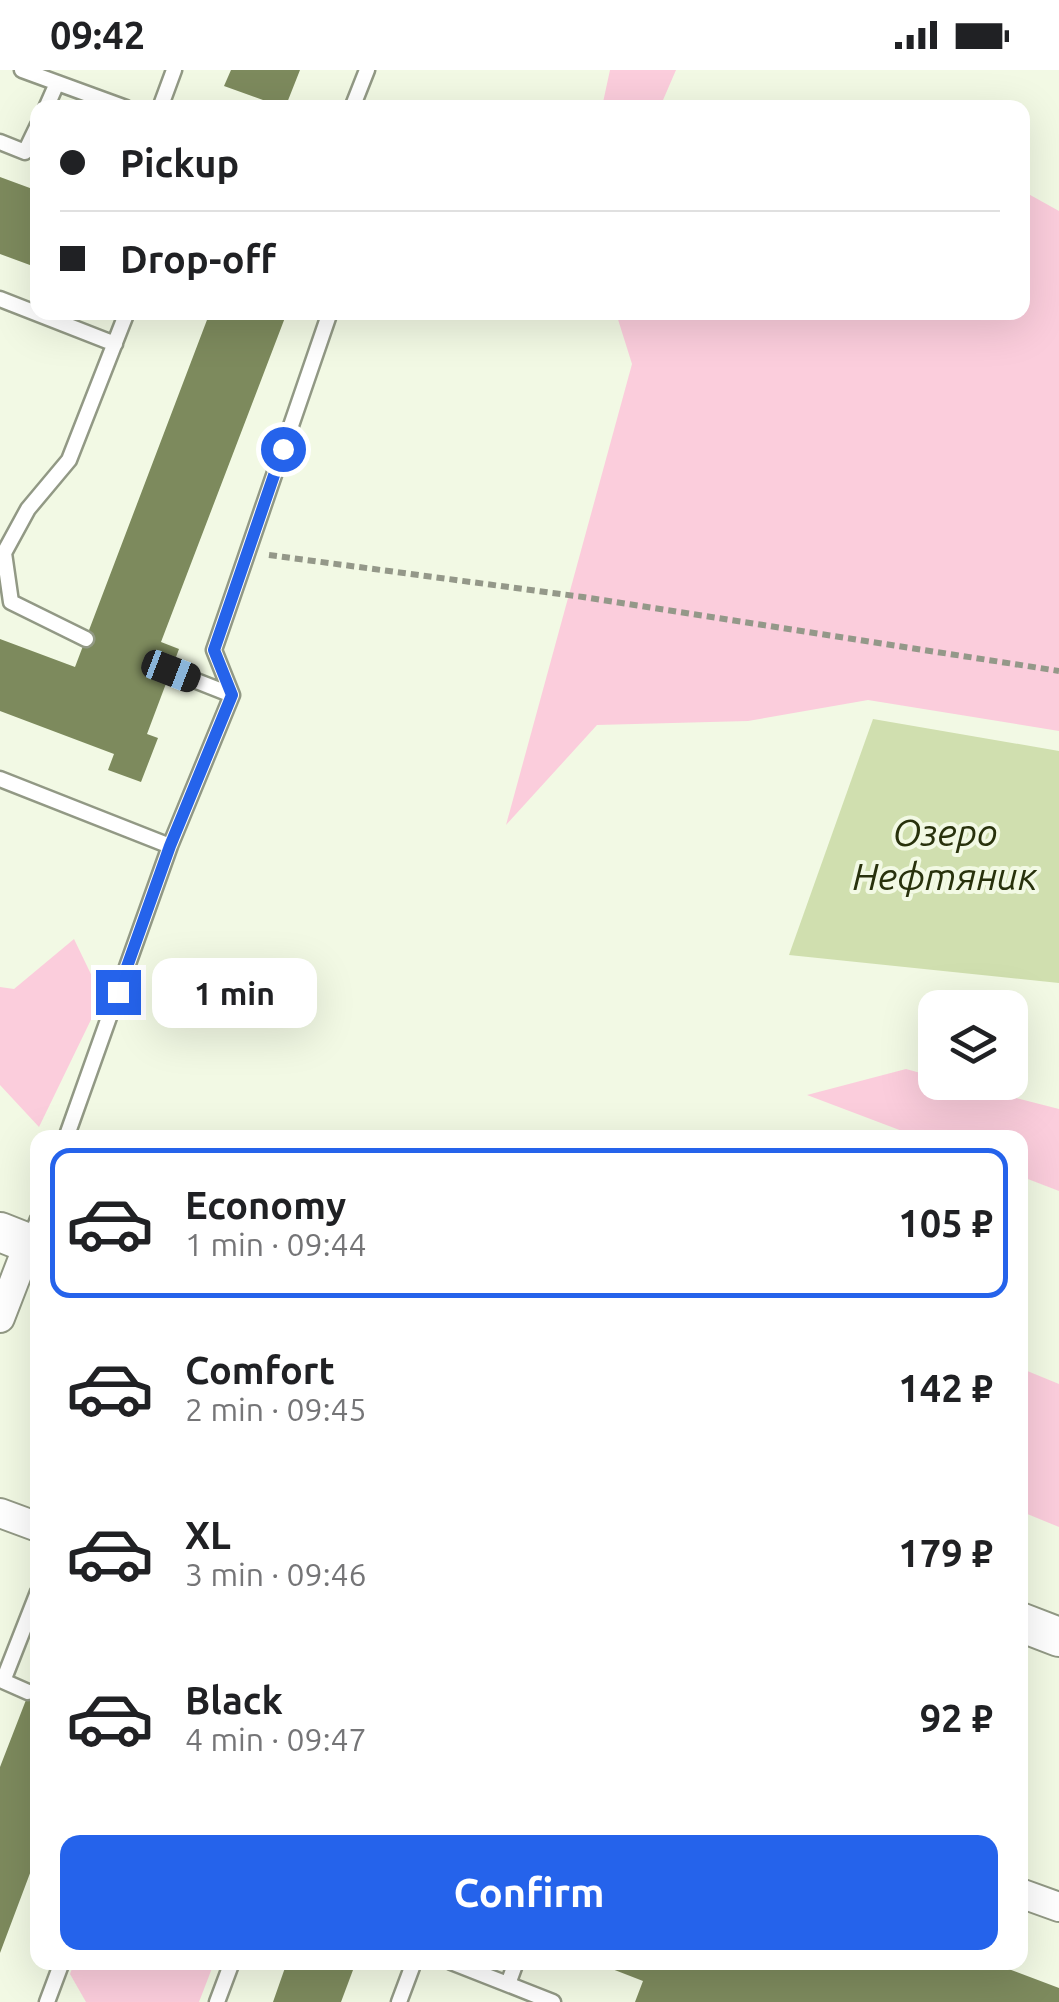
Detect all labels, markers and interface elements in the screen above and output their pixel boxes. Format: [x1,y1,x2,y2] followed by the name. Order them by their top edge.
[50,14,145,56] text: 09:42
[120,142,239,184] text: Pickup
[120,238,276,280] text: Drop-off
[261,427,306,472] route start
[138,646,204,696] car
[853,811,1038,897] water label: Озеро Нефтяник
[153,957,318,1027] callout: 1 min
[96,970,141,1015] route end
[194,975,275,1011] text: 1 min
[918,990,1028,1100] map controls
[918,990,1028,1100] button: layers
[65,1178,155,1268] icon: car
[185,1184,346,1226] text: Economy
[898,1202,993,1244] text: 105 ₽
[185,1226,367,1262] text: 1 min · 09:44
[65,1343,155,1433] icon: car
[185,1349,335,1391] text: Comfort
[898,1367,993,1409] text: 142 ₽
[185,1391,367,1427] text: 2 min · 09:45
[65,1508,155,1598] icon: car
[185,1514,231,1556] text: XL
[898,1532,993,1574] text: 179 ₽
[185,1556,367,1592] text: 3 min · 09:46
[65,1673,155,1763] icon: car
[185,1679,283,1721] text: Black
[920,1697,993,1739] text: 92 ₽
[185,1721,367,1757] text: 4 min · 09:47
[60,1835,998,1950] button: Confirm

